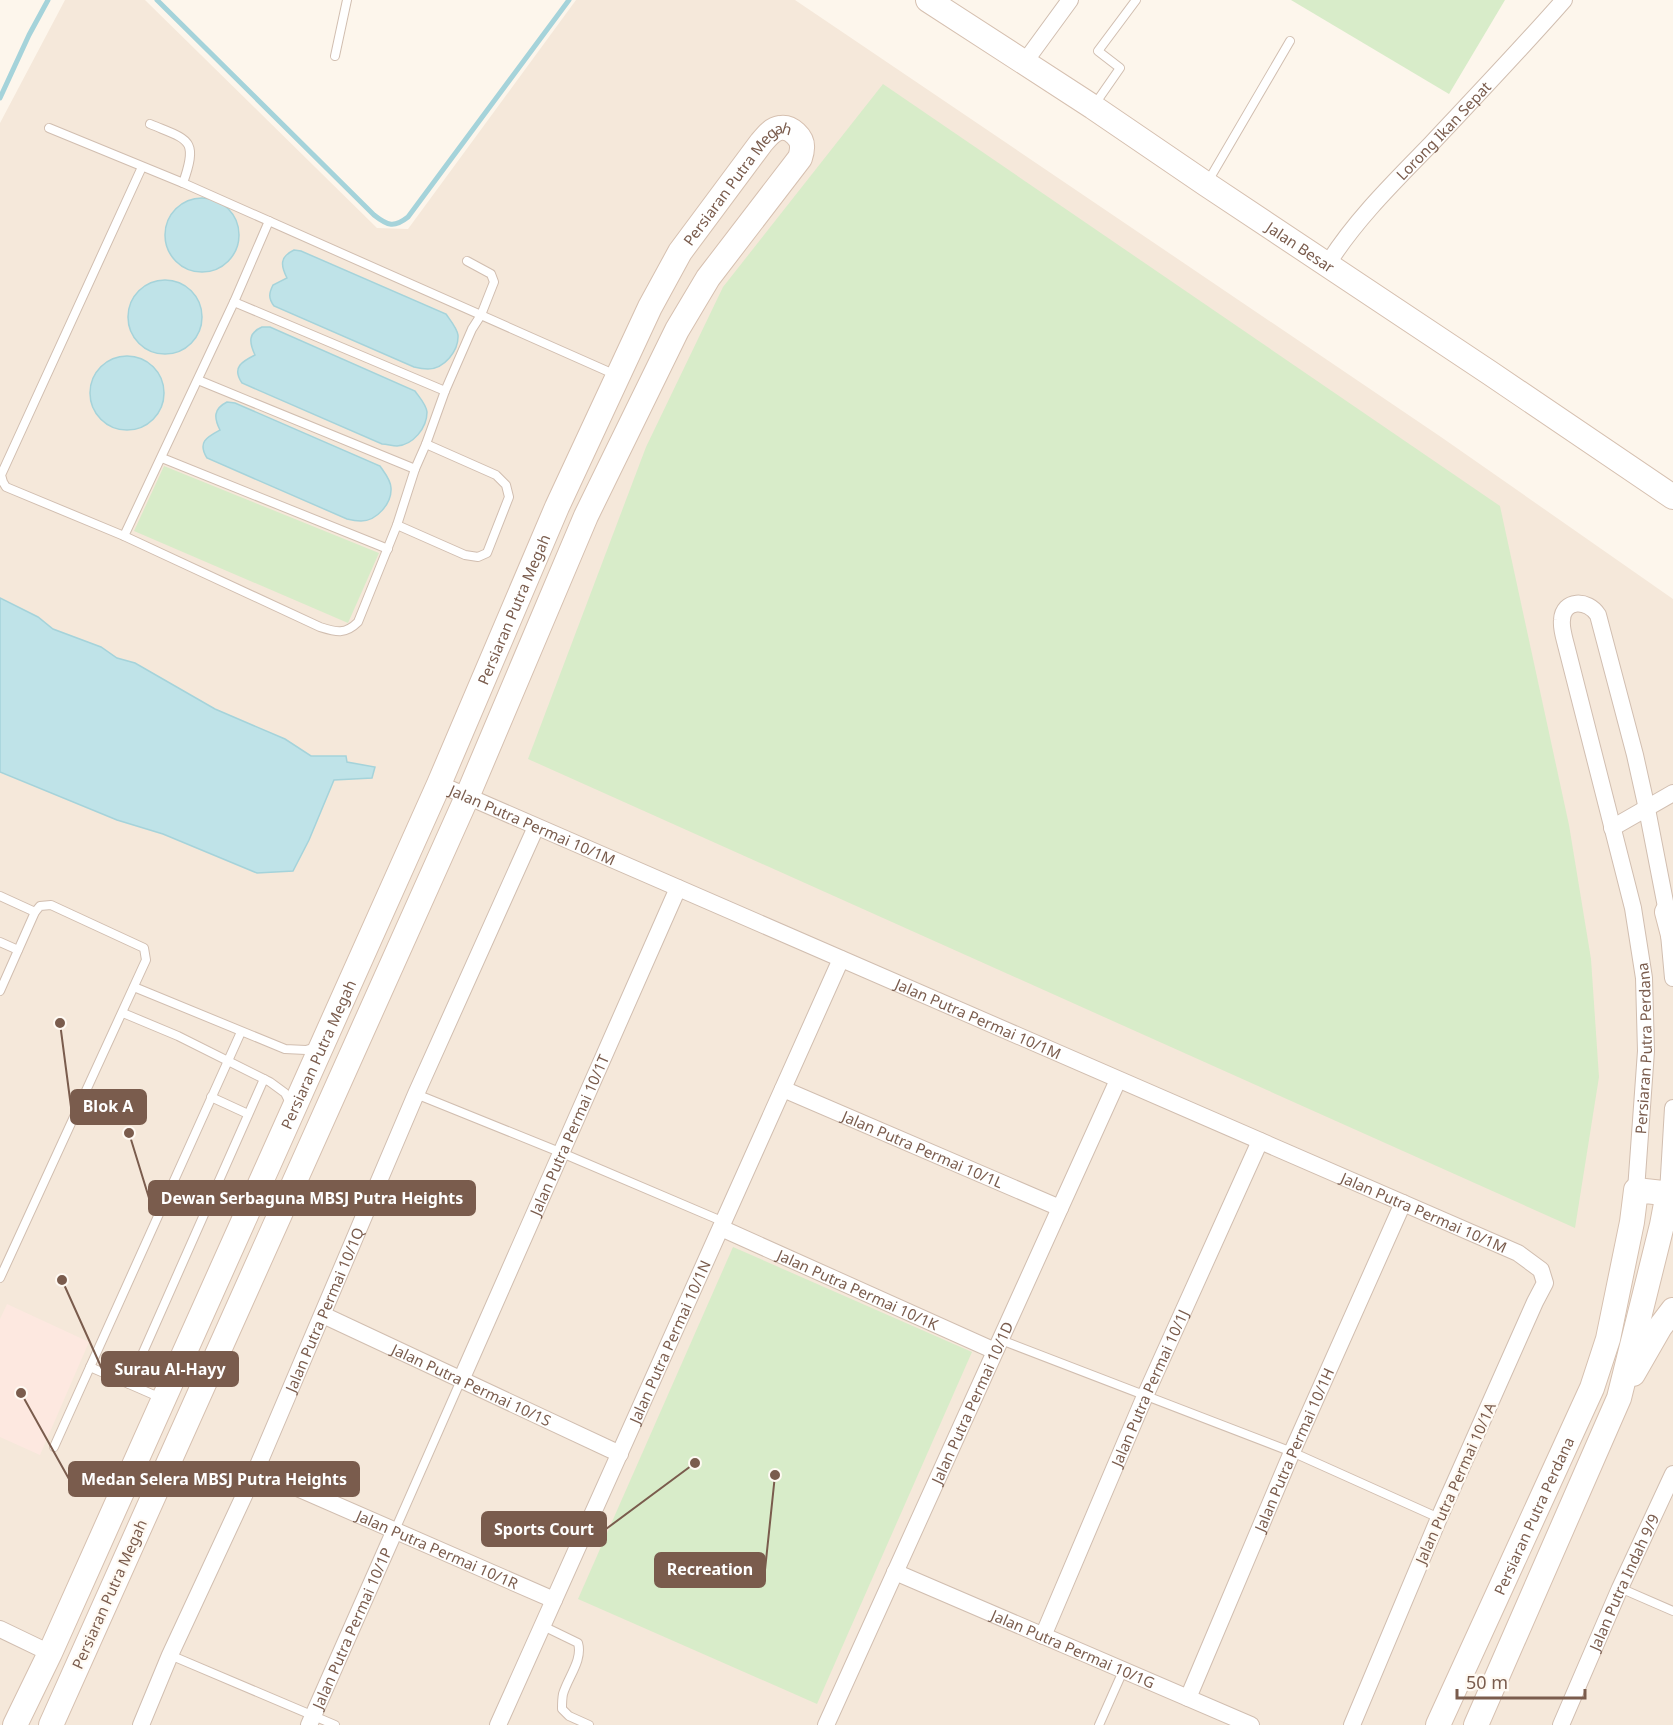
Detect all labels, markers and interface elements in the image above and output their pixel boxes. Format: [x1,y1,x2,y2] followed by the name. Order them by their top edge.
[1391,77,1495,184] street label: Lorong Ikan Sepat
[678,118,795,249] street label: Persiaran Putra Megah
[1261,216,1339,277] street label: Jalan Besar
[473,531,554,688] street label: Persiaran Putra Megah
[445,779,619,870] street label: Jalan Putra Permai 10/1M
[1630,961,1656,1135] street label: Persiaran Putra Perdana
[890,973,1064,1063] street label: Jalan Putra Permai 10/1M
[276,976,360,1132] street label: Persiaran Putra Megah
[524,1051,614,1220] street label: Jalan Putra Permai 10/1T
[71,1090,146,1124] callout: Blok A
[83,1095,134,1117] text: Blok A
[837,1105,1006,1192] street label: Jalan Putra Permai 10/1L
[1336,1166,1510,1257] street label: Jalan Putra Permai 10/1M
[149,1181,475,1215] callout: Dewan Serbaguna MBSJ Putra Heights
[161,1187,463,1209] text: Dewan Serbaguna MBSJ Putra Heights
[280,1224,368,1397] street label: Jalan Putra Permai 10/1Q
[772,1244,942,1335] street label: Jalan Putra Permai 10/1K
[624,1257,715,1428] street label: Jalan Putra Permai 10/1N
[1105,1306,1193,1471] street label: Jalan Putra Permai 10/1J
[926,1318,1017,1489] street label: Jalan Putra Permai 10/1D
[387,1338,554,1430] street label: Jalan Putra Permai 10/1S
[102,1352,238,1386] callout: Surau Al-Hayy
[114,1358,226,1380] text: Surau Al-Hayy
[1249,1365,1338,1536] street label: Jalan Putra Permai 10/1H
[1410,1399,1500,1569] street label: Jalan Putra Permai 10/1A
[1489,1434,1578,1598] street label: Persiaran Putra Perdana
[69,1462,359,1496] callout: Medan Selera MBSJ Putra Heights
[81,1468,347,1490] text: Medan Selera MBSJ Putra Heights
[352,1504,522,1594] street label: Jalan Putra Permai 10/1R
[1583,1510,1663,1655] street label: Jalan Putra Indah 9/9
[482,1512,606,1546] callout: Sports Court
[67,1516,151,1672] street label: Persiaran Putra Megah
[494,1518,594,1540] text: Sports Court
[307,1544,396,1714] street label: Jalan Putra Permai 10/1P
[655,1553,765,1587] callout: Recreation
[667,1558,753,1580] text: Recreation
[986,1604,1158,1693] street label: Jalan Putra Permai 10/1G
[1457,1662,1584,1700] scale bar
[1466,1670,1508,1694] text: 50 m

